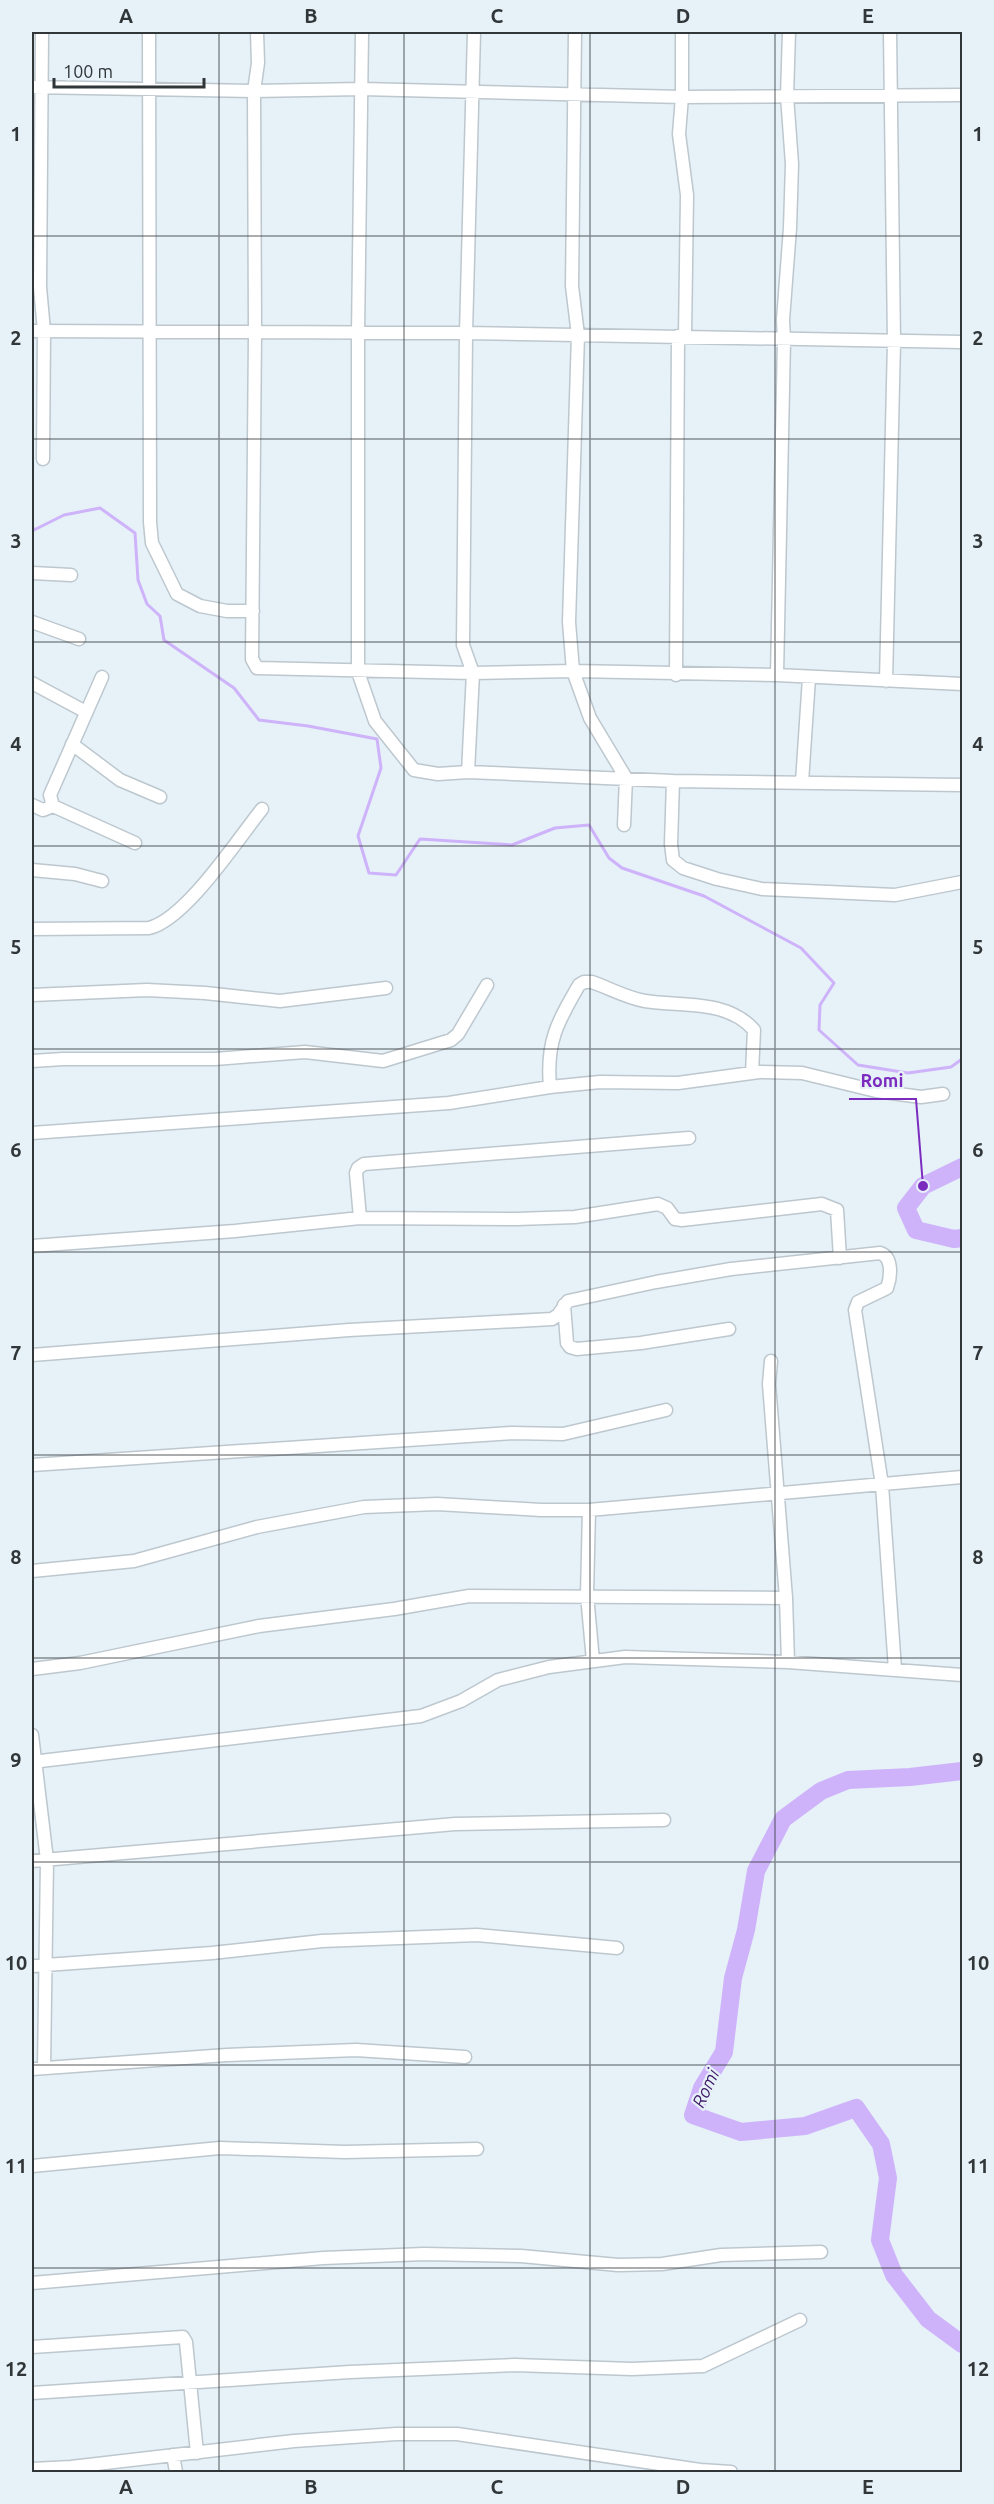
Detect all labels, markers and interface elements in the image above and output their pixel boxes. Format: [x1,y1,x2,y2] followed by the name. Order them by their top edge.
[119,4,133,27] text: A
[304,4,318,27] text: B
[491,4,504,27] text: C
[676,4,690,27] text: D
[862,4,874,27] text: E
[54,51,204,89] scale bar
[63,61,113,81] text: 100 m
[10,122,22,145] text: 1
[972,122,984,145] text: 1
[10,326,22,349] text: 2
[972,326,984,349] text: 2
[10,529,22,552] text: 3
[972,529,984,552] text: 3
[10,732,22,755] text: 4
[972,732,984,755] text: 4
[10,935,22,958] text: 5
[972,935,984,958] text: 5
[849,1063,916,1099] callout: Romi
[861,1070,903,1090] text: Romi
[10,1138,22,1161] text: 6
[972,1138,984,1161] text: 6
[10,1341,22,1364] text: 7
[972,1341,984,1364] text: 7
[10,1545,22,1568] text: 8
[972,1545,984,1568] text: 8
[10,1748,22,1771] text: 9
[972,1748,984,1771] text: 9
[5,1951,27,1974] text: 10
[967,1951,989,1974] text: 10
[687,2065,723,2110] water label: Romi
[5,2154,27,2177] text: 11
[967,2154,989,2177] text: 11
[5,2357,27,2380] text: 12
[967,2357,989,2380] text: 12
[119,2475,133,2498] text: A
[304,2475,318,2498] text: B
[491,2475,504,2498] text: C
[676,2475,690,2498] text: D
[862,2475,874,2498] text: E

